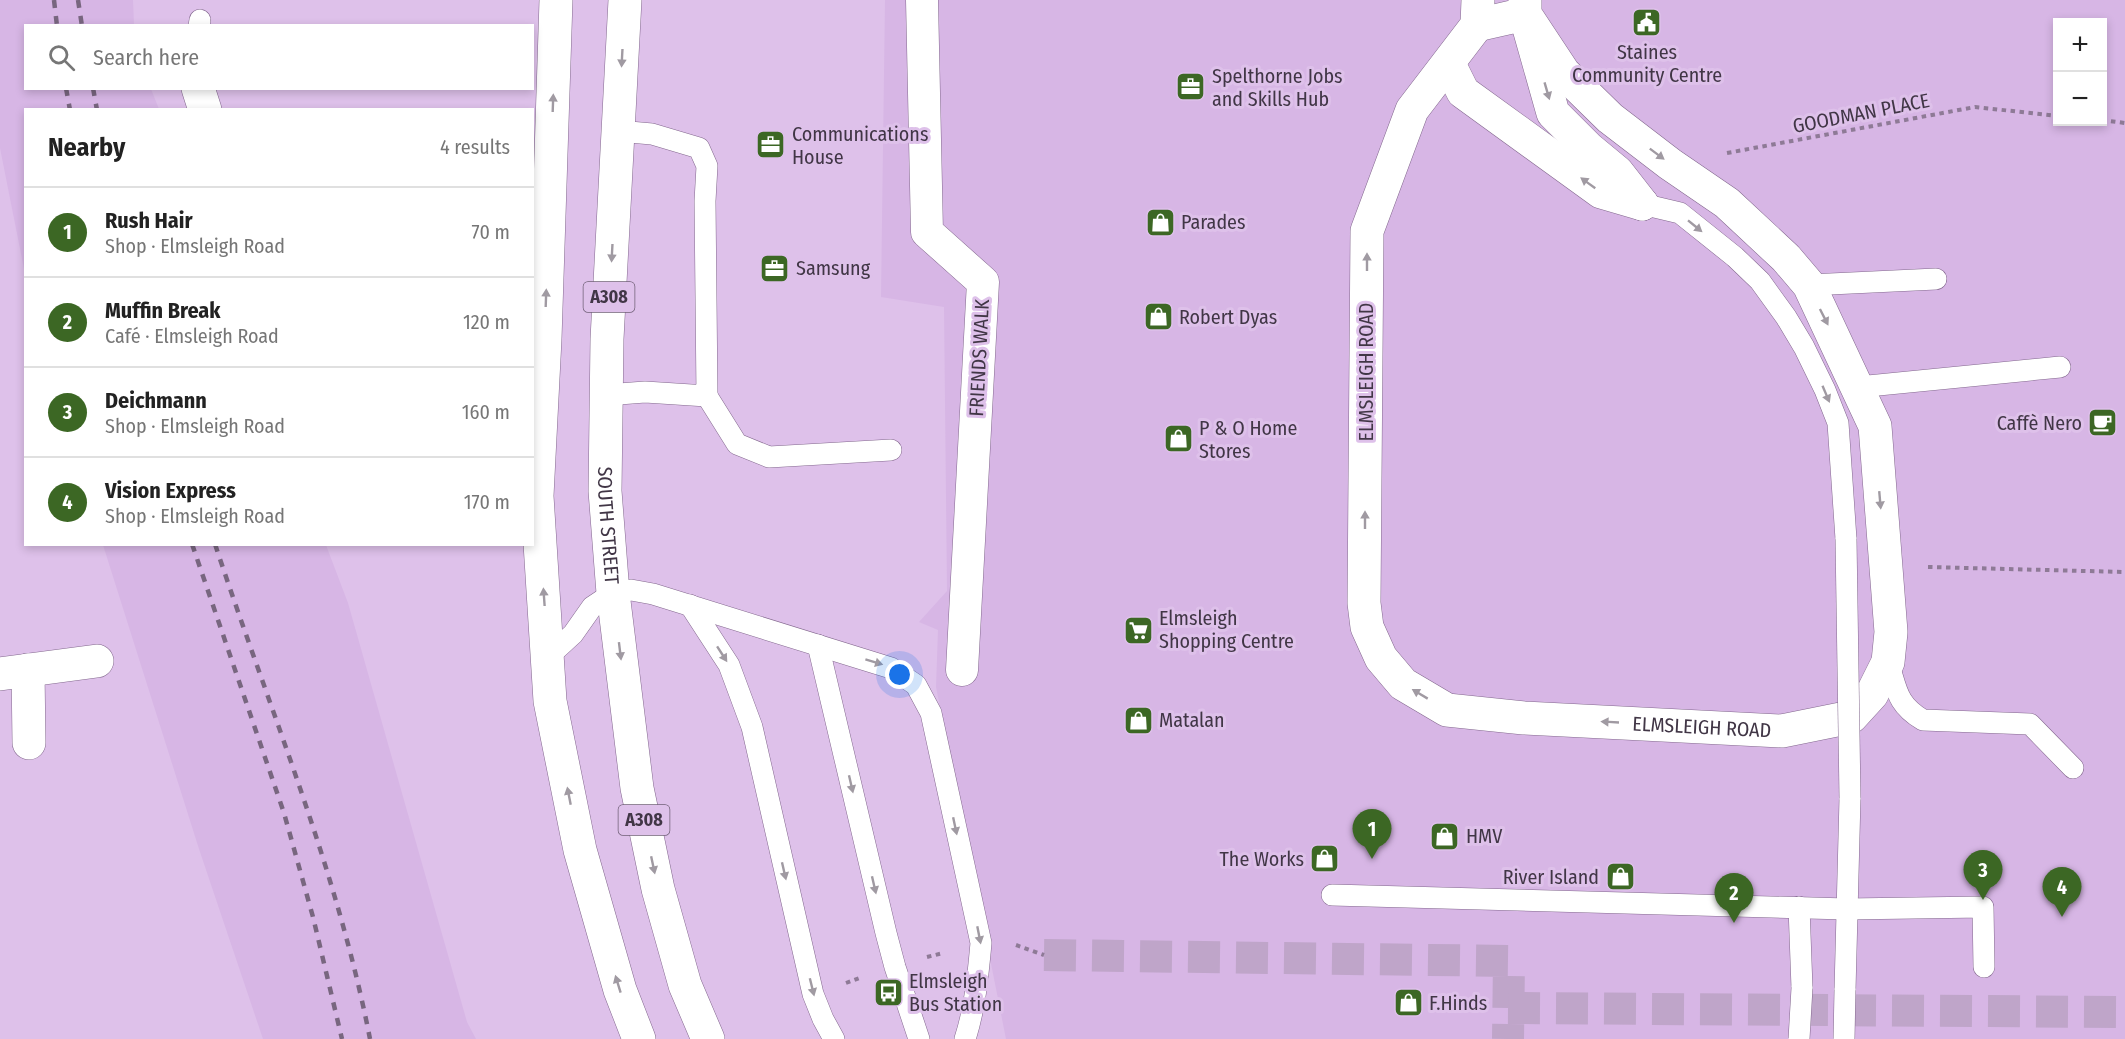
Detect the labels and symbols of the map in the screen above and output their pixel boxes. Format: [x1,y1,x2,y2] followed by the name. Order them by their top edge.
[1631,6,1663,38] public building icon: Staines Community Centre
[1572,40,1722,87] place label: Staines Community Centre
[618,49,627,68] one-way arrow
[1212,64,1343,111] place label: Spelthorne Jobs and Skills Hub
[1175,71,1207,103] office icon: Spelthorne Jobs and Skills Hub
[1542,82,1552,100] one-way arrow
[1791,88,1931,138] street label: GOODMAN PLACE
[548,93,557,112] one-way arrow
[792,122,928,169] place label: Communications House
[755,129,787,161] office icon: Communications House
[1649,147,1665,160] one-way arrow
[1581,177,1596,189] one-way arrow
[1144,206,1176,238] shop icon: Parades
[1181,210,1246,234] place label: Parades
[1687,219,1703,232] one-way arrow
[607,244,616,263] one-way arrow
[759,252,791,284] office icon: Samsung
[1362,252,1372,271] one-way arrow
[796,256,871,280] place label: Samsung
[584,282,634,312] road number: A308
[542,288,551,307] one-way arrow
[964,298,994,417] street label: FRIENDS WALK
[1142,301,1174,333] shop icon: Robert Dyas
[1354,303,1378,441] street label: ELMSLEIGH ROAD
[1179,305,1277,329] place label: Robert Dyas
[1820,308,1829,325] one-way arrow
[1821,385,1831,403] one-way arrow
[2087,407,2119,439] cafe icon: Caffè Nero
[1997,411,2082,435] place label: Caffè Nero
[1199,416,1297,463] place label: P & O Home Stores
[1162,423,1194,455] shop icon: P & O Home Stores
[593,466,624,586] street label: SOUTH STREET
[1875,491,1885,510] one-way arrow
[1361,510,1370,529] one-way arrow
[540,588,549,607] one-way arrow
[1159,606,1294,653] place label: Elmsleigh Shopping Centre
[1122,614,1154,646] supermarket icon: Elmsleigh Shopping Centre
[615,642,624,661] one-way arrow
[716,646,727,662] one-way arrow
[865,658,883,668] one-way arrow
[885,660,914,689] your location
[1412,688,1428,699] one-way arrow
[1122,704,1154,736] shop icon: Matalan
[1159,708,1225,732] place label: Matalan
[1632,711,1772,742] street label: ELMSLEIGH ROAD
[1600,718,1619,727] one-way arrow
[846,775,856,793] one-way arrow
[564,786,573,805] one-way arrow
[618,805,670,835] road number: A308
[1352,810,1392,859] pin: 1
[951,816,960,835] one-way arrow
[1429,820,1461,852] shop icon: HMV
[1466,824,1503,848] place label: HMV
[1309,843,1341,875] shop icon: The Works
[1220,847,1304,871] place label: The Works
[1964,850,2002,900] pin: 3
[649,855,658,874] one-way arrow
[780,861,790,880] one-way arrow
[1604,861,1636,893] shop icon: River Island
[1503,865,1599,889] place label: River Island
[2042,868,2082,917] pin: 4
[1714,874,1754,923] pin: 2
[870,876,880,894] one-way arrow
[975,926,984,945] one-way arrow
[909,969,1002,1016] place label: Elmsleigh Bus Station
[613,975,622,993] one-way arrow
[872,976,904,1008] bus stop icon: Elmsleigh Bus Station
[807,978,817,996] one-way arrow
[1392,987,1424,1019] shop icon: F.Hinds
[1429,991,1487,1015] place label: F.Hinds

